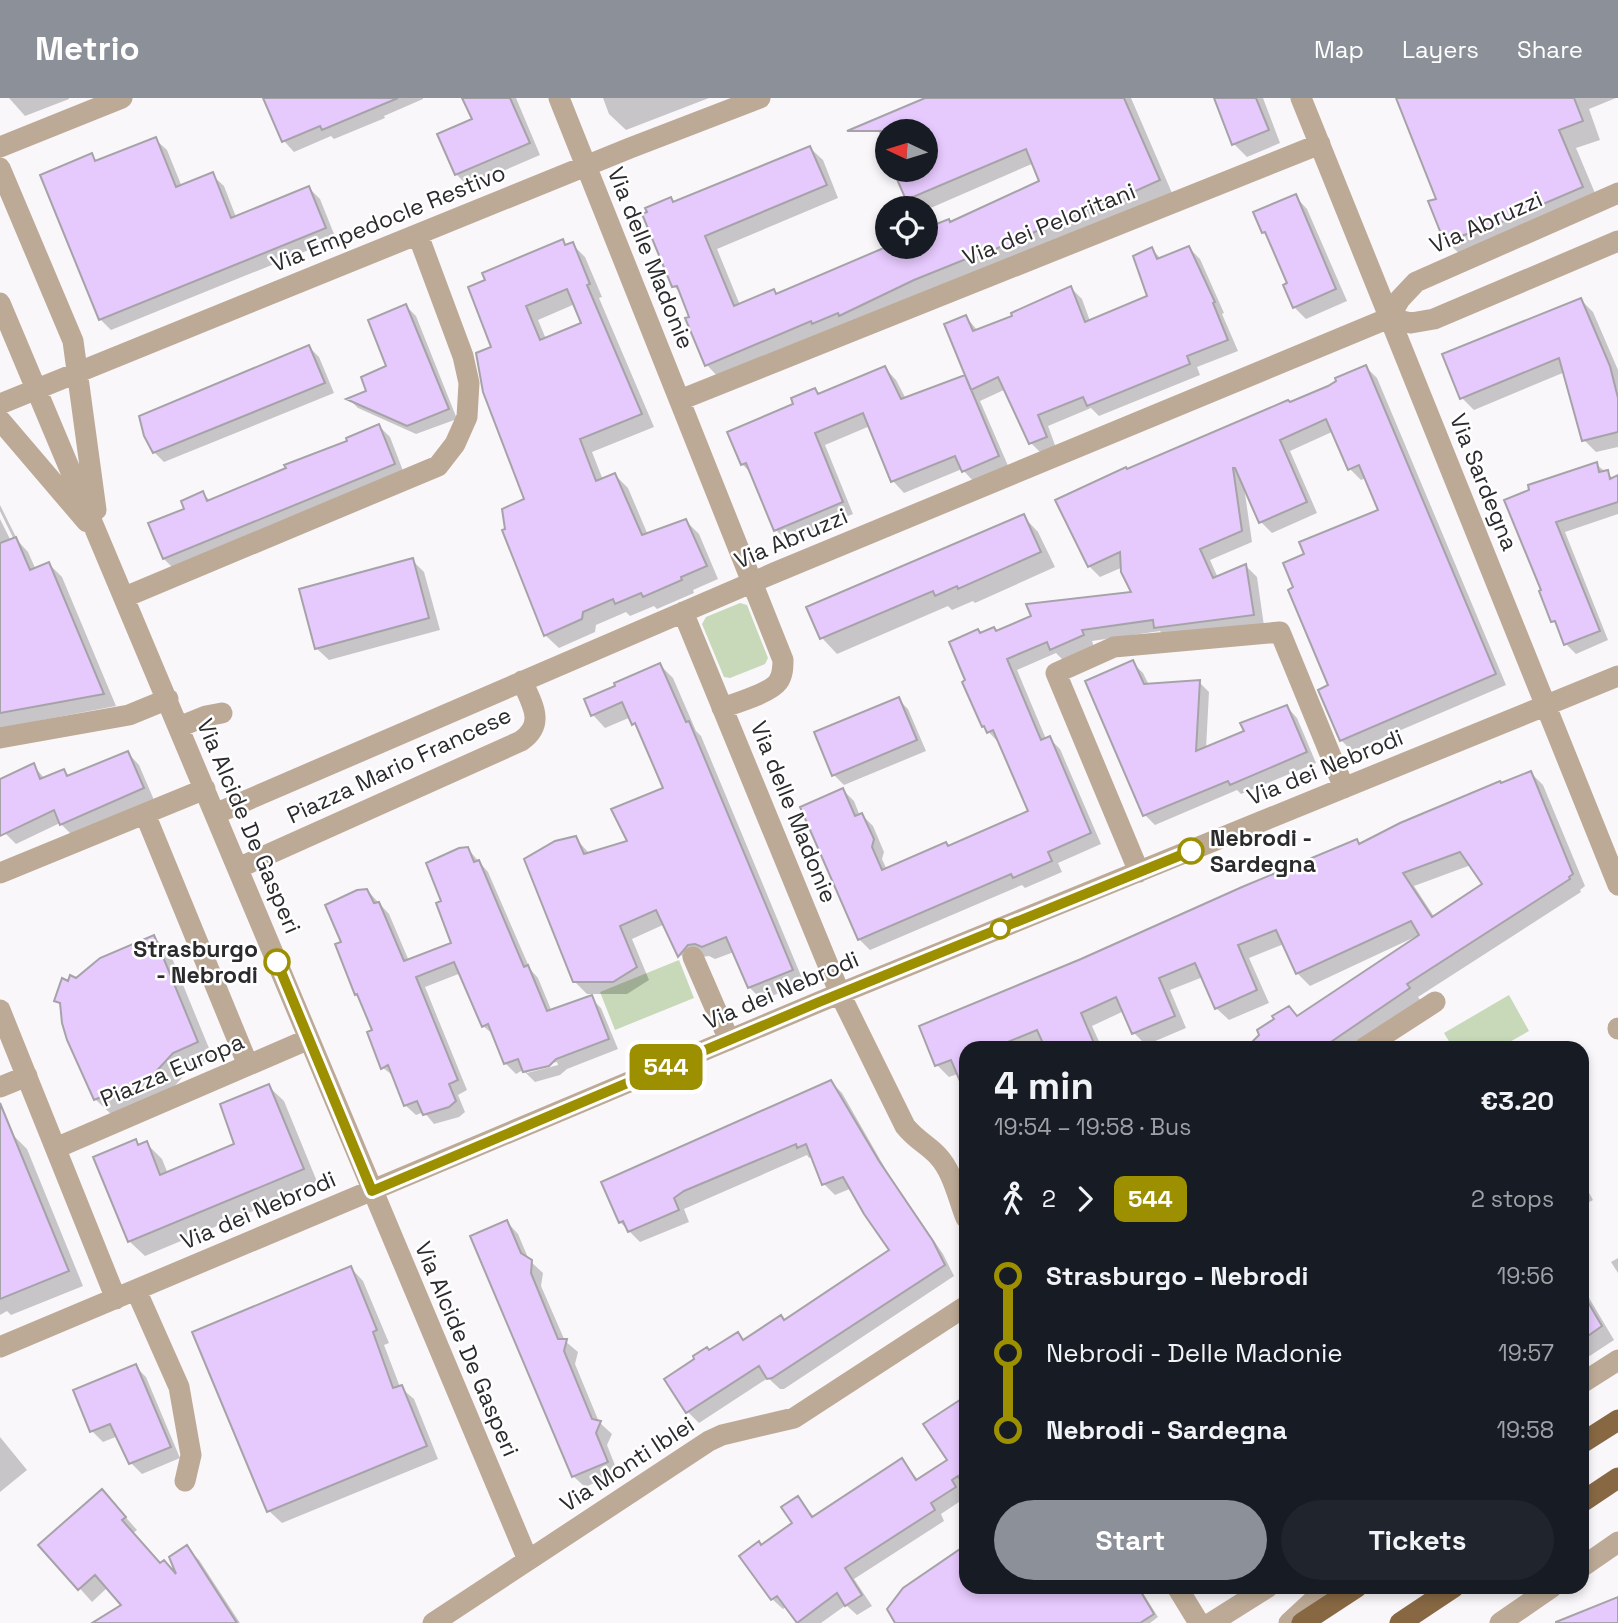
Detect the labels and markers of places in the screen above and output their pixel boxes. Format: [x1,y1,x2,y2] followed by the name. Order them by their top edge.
[1210,823,1316,879] place label: Nebrodi - Sardegna
[1178,838,1204,864] marker: Nebrodi - Sardegna
[990,919,1010,939] unlabelled marker
[133,934,258,990] place label: Strasburgo - Nebrodi
[264,949,290,975] marker: Strasburgo - Nebrodi

